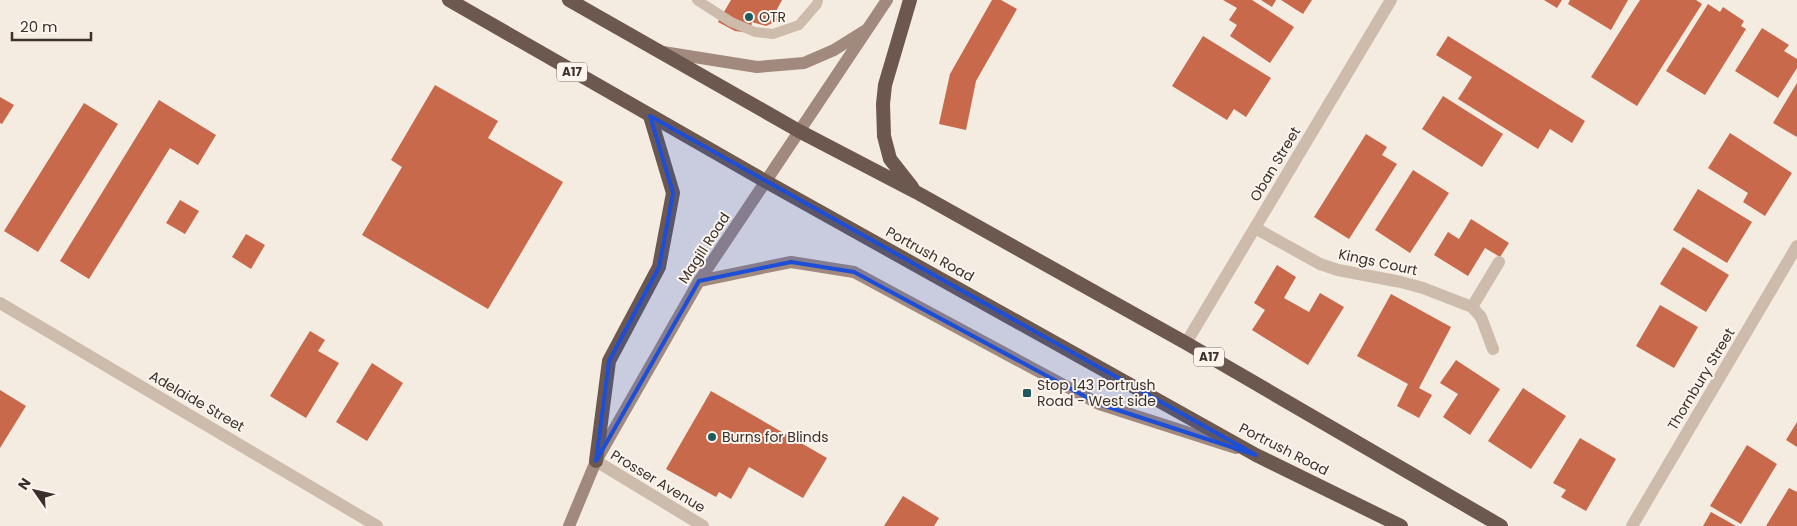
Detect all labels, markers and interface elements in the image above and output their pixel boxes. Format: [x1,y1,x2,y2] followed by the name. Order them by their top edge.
[759,7,786,27] place label: OTR
[12,10,91,42] scale bar
[743,11,755,23] marker: OTR
[20,16,58,37] text: 20 m
[557,62,587,82] road number: A17
[1245,123,1305,205] street label: Oban Street
[673,208,735,288] street label: Magill Road
[882,222,978,286] street label: Portrush Road
[1337,244,1419,280] street label: Kings Court
[1663,324,1739,434] street label: Thornbury Street
[1194,348,1224,367] road number: A17
[146,366,248,436] street label: Adelaide Street
[1037,375,1156,411] place label: Stop 143 Portrush Road - West side
[1021,387,1033,399] marker: Stop 143 Portrush Road - West side
[1236,418,1332,480] street label: Portrush Road
[722,427,829,447] place label: Burns for Blinds
[706,431,718,443] marker: Burns for Blinds
[607,445,709,517] street label: Prosser Avenue
[10,466,60,516] north arrow
[13,474,35,494] text: N

